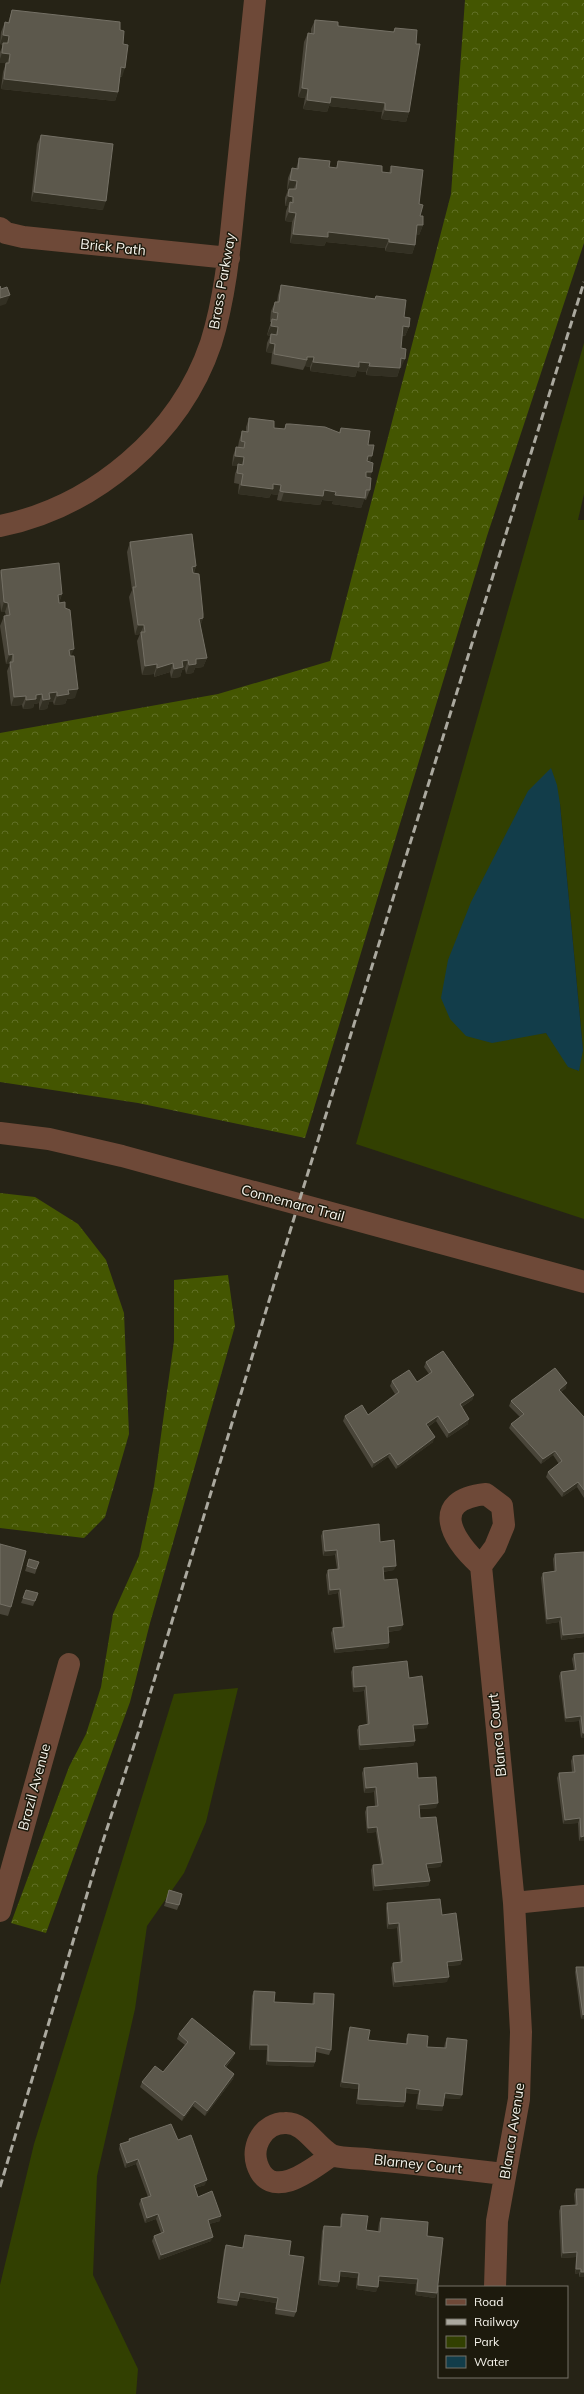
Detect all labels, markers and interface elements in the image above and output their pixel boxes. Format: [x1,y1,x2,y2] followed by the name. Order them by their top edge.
[205,231,239,331] street label: Brass Parkway
[79,235,147,259] street label: Brick Path
[239,1181,347,1225] street label: Connemara Trail
[484,1692,510,1778] street label: Blanca Court
[14,1742,54,1832] street label: Brazil Avenue
[496,2082,528,2180] street label: Blanca Avenue
[373,2150,463,2178] street label: Blarney Court
[438,2286,568,2378] legend
[474,2294,503,2309] text: Road
[474,2314,520,2329] text: Railway
[474,2334,500,2349] text: Park
[474,2354,510,2369] text: Water

